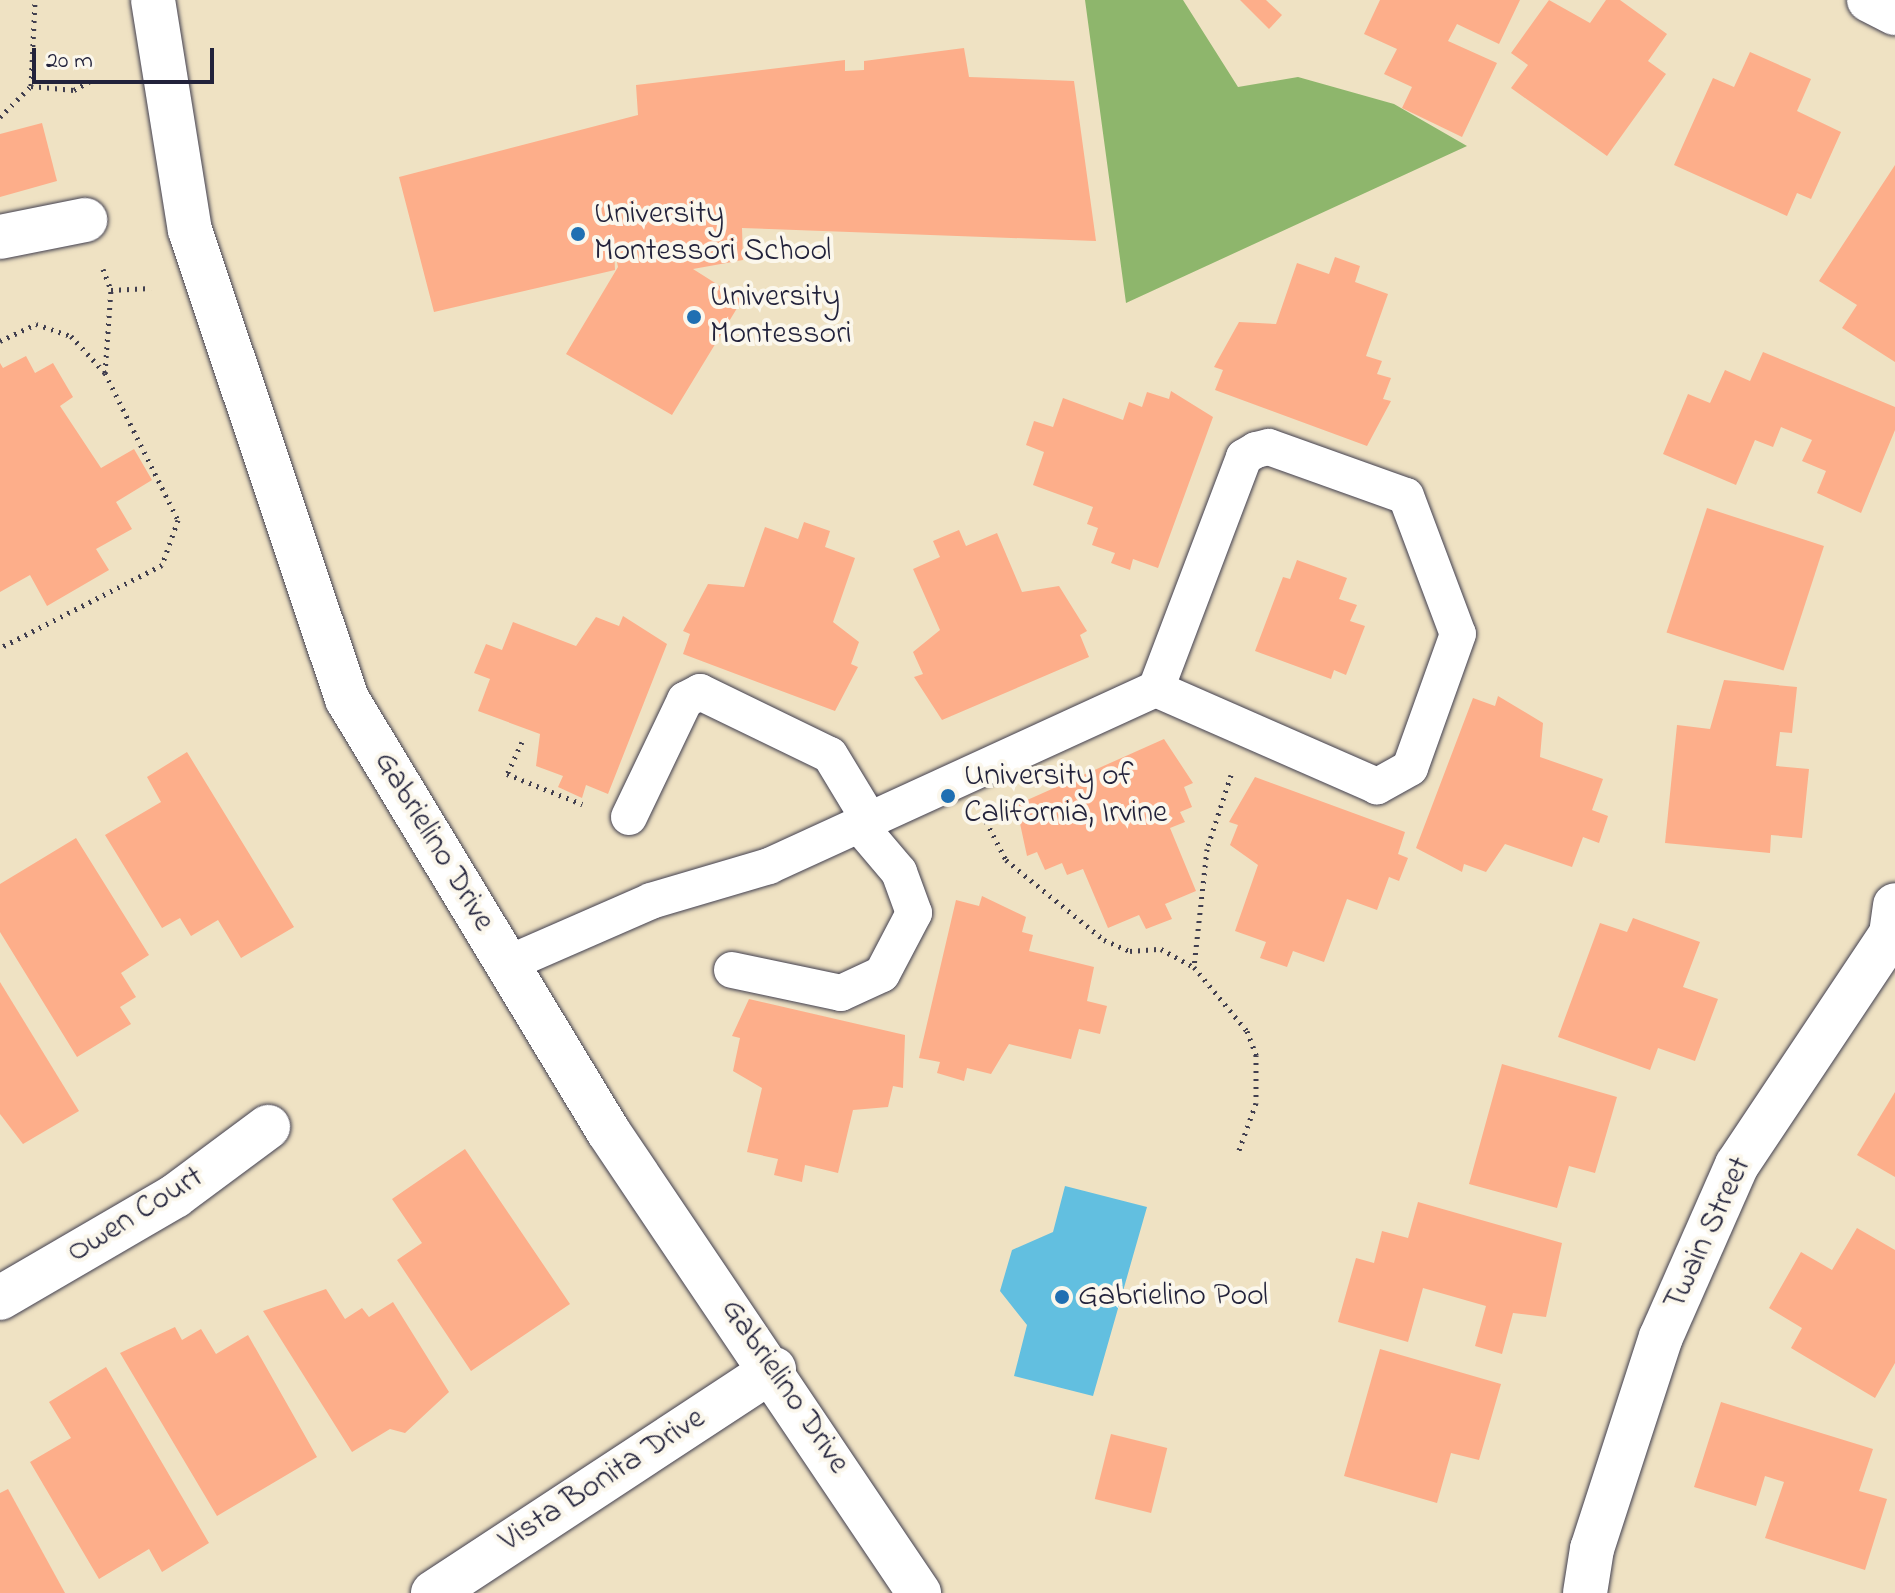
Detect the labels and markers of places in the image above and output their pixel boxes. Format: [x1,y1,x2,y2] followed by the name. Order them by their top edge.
[594,197,831,272] place label: University Montessori School
[569,225,587,243] marker: University Montessori School
[710,280,852,355] place label: University Montessori
[685,308,703,326] marker: University Montessori
[964,759,1167,834] place label: University of California, Irvine
[939,787,957,805] marker: University of California, Irvine
[1078,1278,1268,1316] place label: Gabrielino Pool
[1053,1288,1071,1306] marker: Gabrielino Pool

